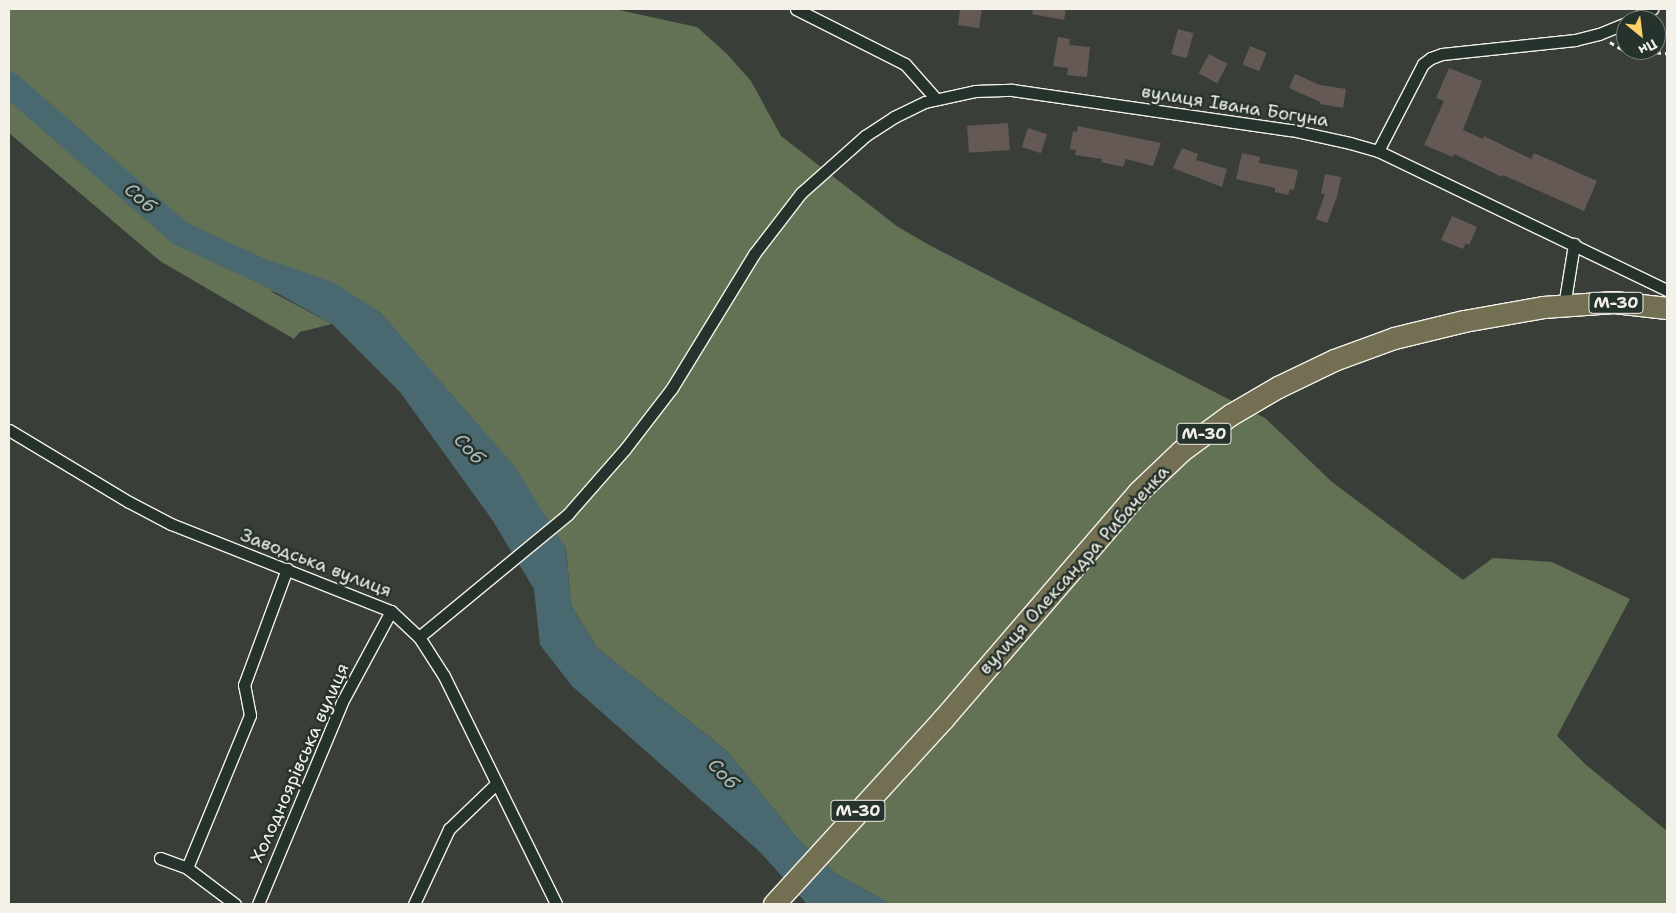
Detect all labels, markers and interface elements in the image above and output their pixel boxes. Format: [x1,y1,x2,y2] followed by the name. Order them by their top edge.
[1616,10,1666,60] north arrow
[1635,35,1660,60] text: Пн
[1140,81,1330,131] street label: вулиця Івана Богуна
[120,178,160,218] water label: Соб
[1587,290,1645,316] road number: М-30
[1175,420,1233,448] road number: М-30
[449,429,489,469] water label: Соб
[974,461,1174,679] street label: вулиця Олександра Рибаченка
[237,524,395,602] street label: Заводська вулиця
[246,660,354,866] street label: Холодноярівська вулиця
[703,754,743,794] water label: Соб
[829,798,887,824] road number: М-30

